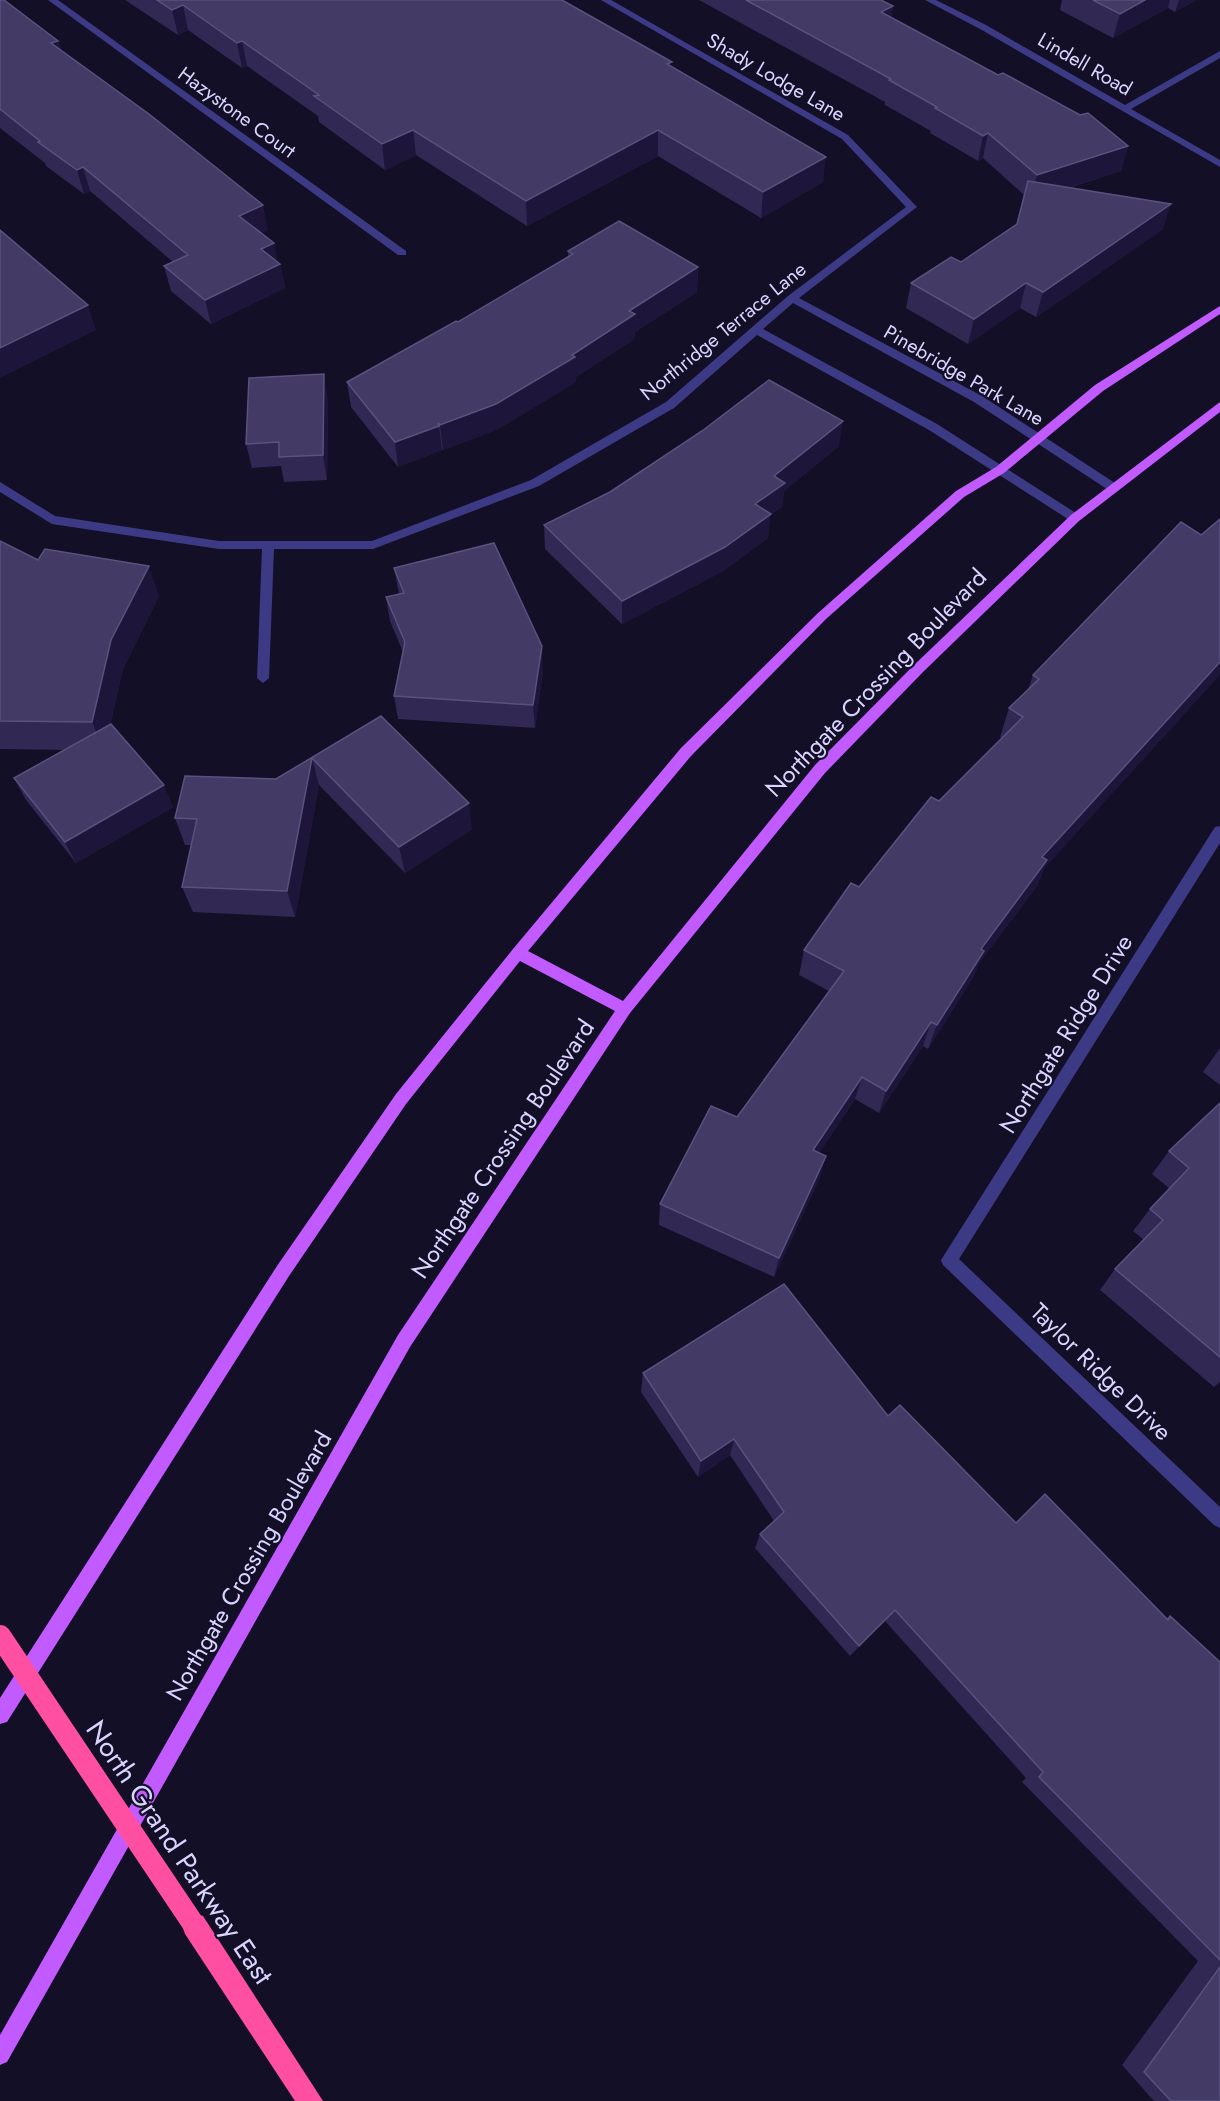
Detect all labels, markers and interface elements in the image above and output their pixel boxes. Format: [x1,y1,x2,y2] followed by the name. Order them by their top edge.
[701,26,850,129] street label: Shady Lodge Lane
[1032,26,1137,103] street label: Lindell Road
[172,60,302,165] street label: Hazystone Court
[634,255,812,407] street label: Northridge Terrace Lane
[878,318,1049,433] street label: Pinebridge Park Lane
[757,560,994,805] street label: Northgate Crossing Boulevard
[990,927,1141,1140] street label: Northgate Ridge Drive
[403,1012,603,1285] street label: Northgate Crossing Boulevard
[1023,1295,1180,1448] street label: Taylor Ridge Drive
[157,1425,340,1707] street label: Northgate Crossing Boulevard
[76,1712,284,1993] street label: North Grand Parkway East

